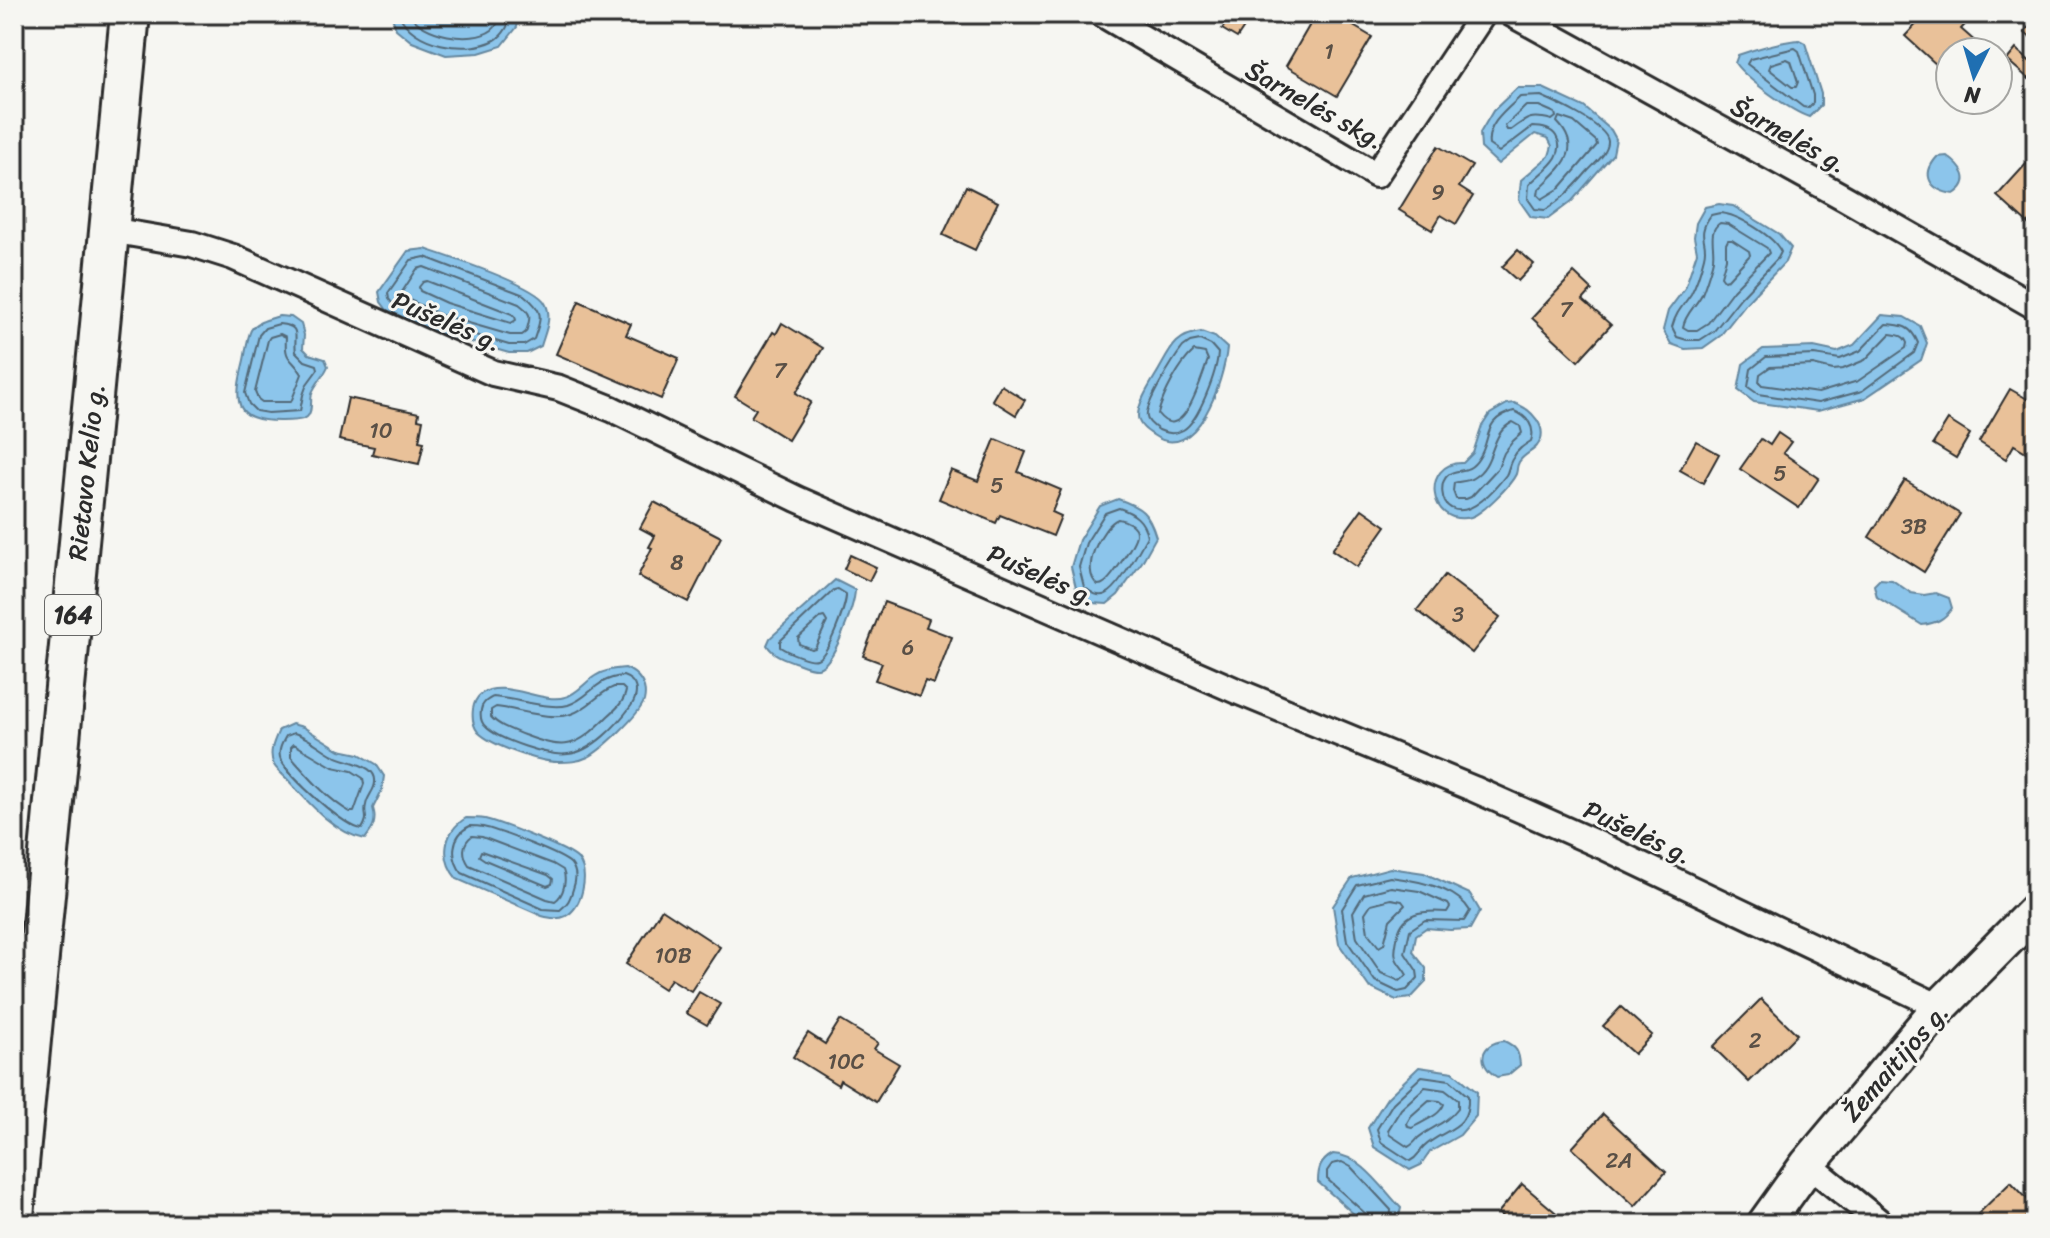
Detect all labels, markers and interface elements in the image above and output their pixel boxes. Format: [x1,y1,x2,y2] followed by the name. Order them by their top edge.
[1324,32,1334,71] house number: 1
[1934,36,2014,116] north arrow
[1237,48,1393,162] street label: Šarnelės skg.
[1962,75,1983,116] text: N
[1722,84,1856,186] street label: Šarnelės g.
[1431,173,1445,212] house number: 9
[385,277,509,365] street label: Pušelės g.
[1560,290,1574,329] house number: 7
[774,351,788,390] house number: 7
[54,381,118,563] street label: Rietavo Kelio g.
[369,411,393,450] house number: 10
[1773,454,1787,493] house number: 5
[990,466,1004,505] house number: 5
[1901,507,1927,546] house number: 3B
[980,530,1104,620] street label: Pušelės g.
[670,543,684,582] house number: 8
[45,595,101,635] road number: 164
[1452,595,1464,634] house number: 3
[902,628,914,667] house number: 6
[1576,787,1700,877] street label: Pušelės g.
[654,936,692,975] house number: 10B
[1830,992,1960,1132] street label: Žemaitijos g.
[1749,1021,1762,1060] house number: 2
[827,1042,865,1081] house number: 10C
[1605,1141,1633,1180] house number: 2A

